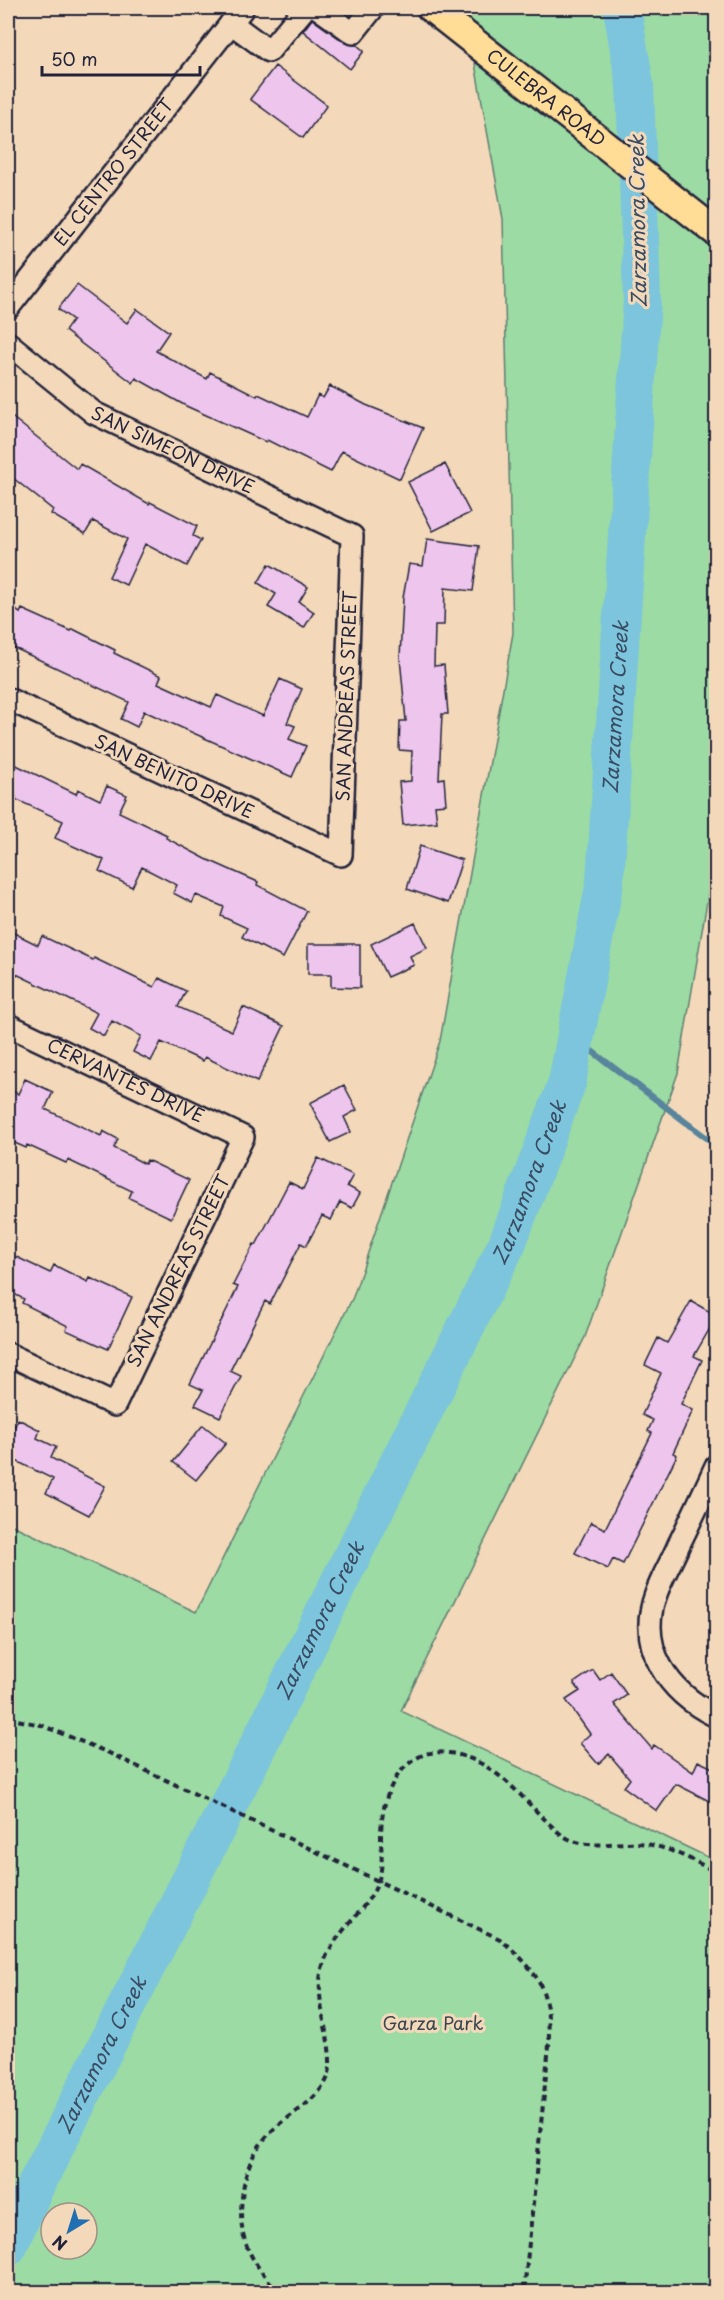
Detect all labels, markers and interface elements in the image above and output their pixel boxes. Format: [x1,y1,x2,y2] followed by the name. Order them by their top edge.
[42,39,200,77] scale bar
[481,42,612,152] street label: CULEBRA ROAD
[51,45,98,72] text: 50 m
[46,92,180,251] street label: EL CENTRO STREET
[620,134,654,308] water label: Zarzamora Creek
[87,399,259,500] street label: SAN SIMEON DRIVE
[328,589,363,802] street label: SAN ANDREAS STREET
[595,619,636,794] water label: Zarzamora Creek
[90,727,259,824] street label: SAN BENITO DRIVE
[43,1031,209,1129] street label: CERVANTES DRIVE
[483,1095,574,1269] water label: Zarzamora Creek
[119,1169,236,1371] street label: SAN ANDREAS STREET
[267,1535,371,1704] water label: Zarzamora Creek
[49,1970,154,2138] water label: Zarzamora Creek
[382,2009,484,2036] park label: Garza Park
[39,2201,99,2261] north arrow
[47,2230,72,2257] text: N

